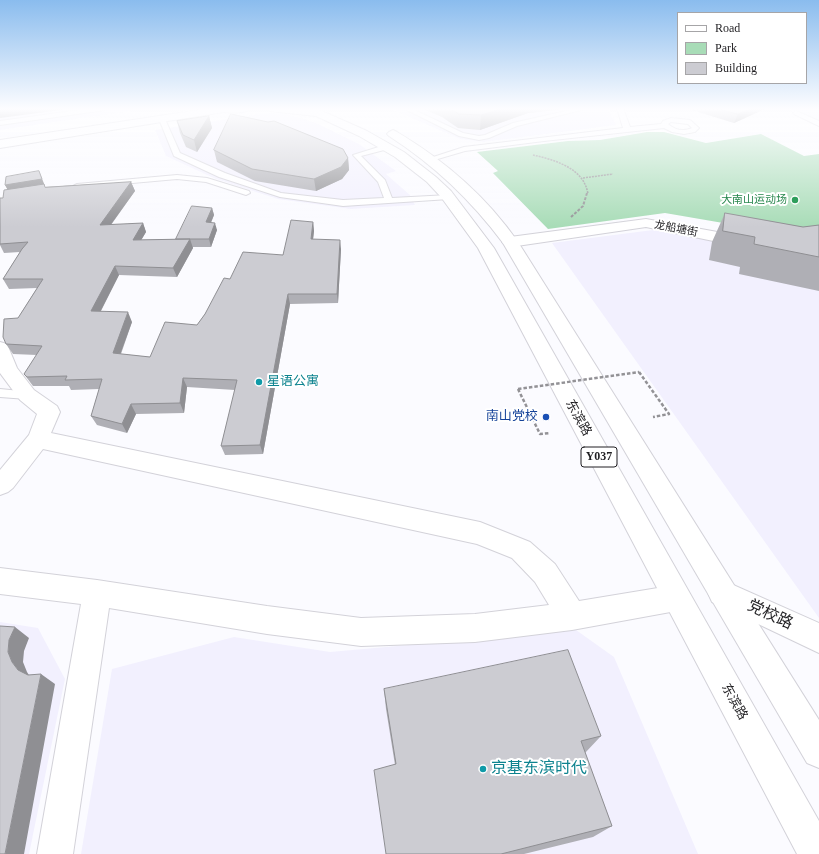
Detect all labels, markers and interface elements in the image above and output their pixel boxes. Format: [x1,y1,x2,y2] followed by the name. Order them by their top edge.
[677,12,807,84] legend
[715,21,740,35] text: Road
[715,41,737,55] text: Park
[715,61,757,75] text: Building
[721,193,787,207] place label: 大南山运动场
[790,195,800,205] marker: 大南山运动场
[653,218,699,240] street label: 龙船塘街
[267,374,319,390] place label: 星语公寓
[254,377,264,387] marker: 星语公寓
[562,397,594,439] street label: 东滨路
[486,409,538,425] place label: 南山党校
[541,412,551,422] marker: 南山党校
[581,447,617,467] road number: Y037
[744,596,796,634] street label: 党校路
[718,681,750,723] street label: 东滨路
[491,759,587,779] place label: 京基东滨时代
[478,764,488,774] marker: 京基东滨时代

